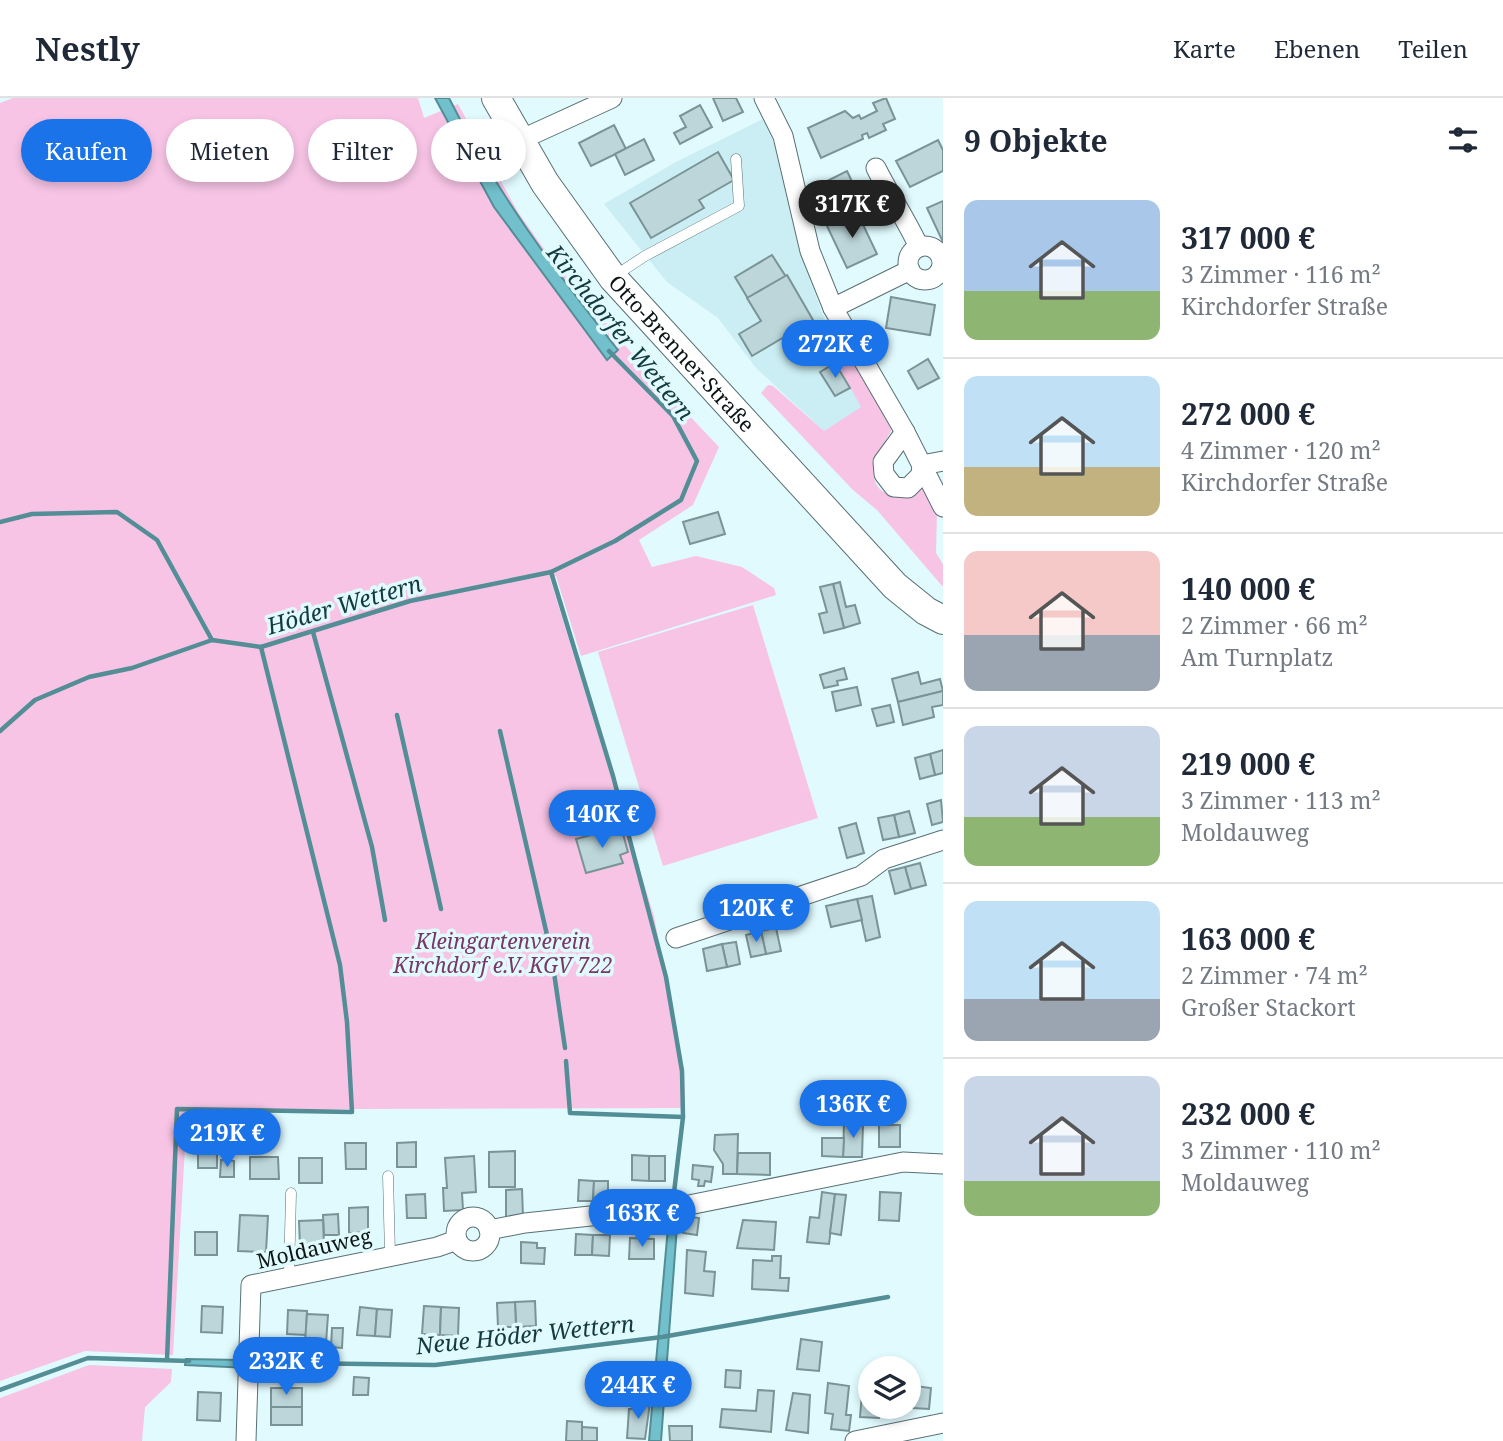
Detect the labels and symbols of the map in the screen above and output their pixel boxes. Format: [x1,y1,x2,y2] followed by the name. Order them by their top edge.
[795,180,909,240] pin: 317K €
[539,236,702,427] water label: Kirchdorfer Wettern
[603,269,761,438] street label: Otto-Brenner-Straße
[778,320,892,380] pin: 272K €
[262,567,425,642] water label: Höder Wettern
[545,790,659,850] pin: 140K €
[699,884,813,944] pin: 120K €
[392,927,613,979] park label: Kleingartenverein Kirchdorf e.V. KGV 722
[796,1080,910,1140] pin: 136K €
[170,1110,284,1169] pin: 219K €
[585,1190,699,1249] pin: 163K €
[254,1221,375,1275] street label: Moldauweg
[413,1307,636,1361] water label: Neue Höder Wettern
[229,1338,343,1397] pin: 232K €
[581,1362,695,1421] pin: 244K €

